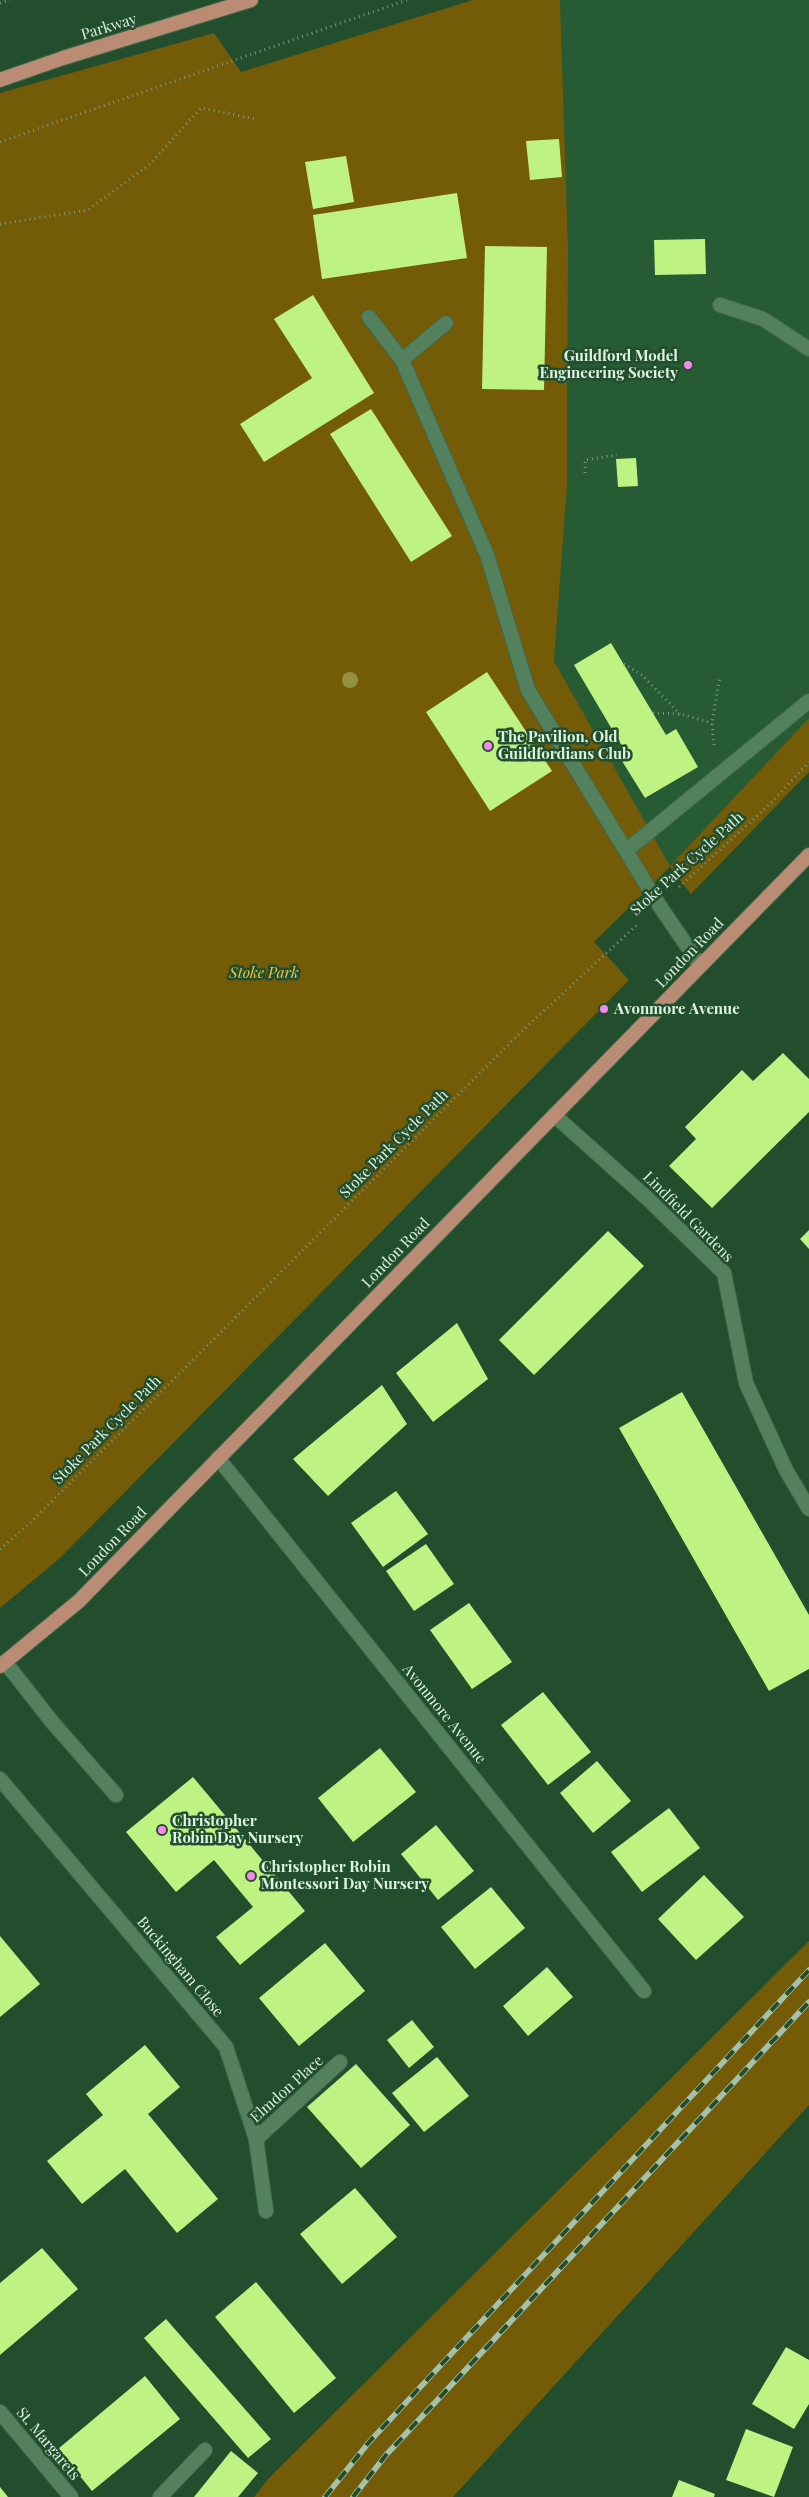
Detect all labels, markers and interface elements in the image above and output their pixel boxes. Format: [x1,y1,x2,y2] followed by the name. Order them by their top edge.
[79,10,139,44] street label: Parkway
[539,347,678,382] place label: Guildford Model Engineering Society
[682,359,694,371] marker: Guildford Model Engineering Society
[498,728,631,763] place label: The Pavilion, Old Guildfordians Club
[482,740,494,752] marker: The Pavilion, Old Guildfordians Club
[627,808,747,920] street label: Stoke Park Cycle Path
[652,914,728,992] street label: London Road
[229,964,299,982] park label: Stoke Park
[614,1000,740,1018] place label: Avonmore Avenue
[598,1003,610,1015] marker: Avonmore Avenue
[336,1086,452,1202] street label: Stoke Park Cycle Path
[639,1168,737,1266] street label: Lindfield Gardens
[358,1214,434,1292] street label: London Road
[49,1372,165,1488] street label: Stoke Park Cycle Path
[75,1503,151,1581] street label: London Road
[398,1661,490,1767] street label: Avonmore Avenue
[172,1812,303,1847] place label: Christopher Robin Day Nursery
[156,1824,168,1836] marker: Christopher Robin Day Nursery
[261,1858,429,1893] place label: Christopher Robin Montessori Day Nursery
[245,1870,257,1882] marker: Christopher Robin Montessori Day Nursery
[133,1913,227,2021] street label: Buckingham Close
[247,2052,327,2126] street label: Elmdon Place
[12,2404,84,2484] street label: St. Margarets

